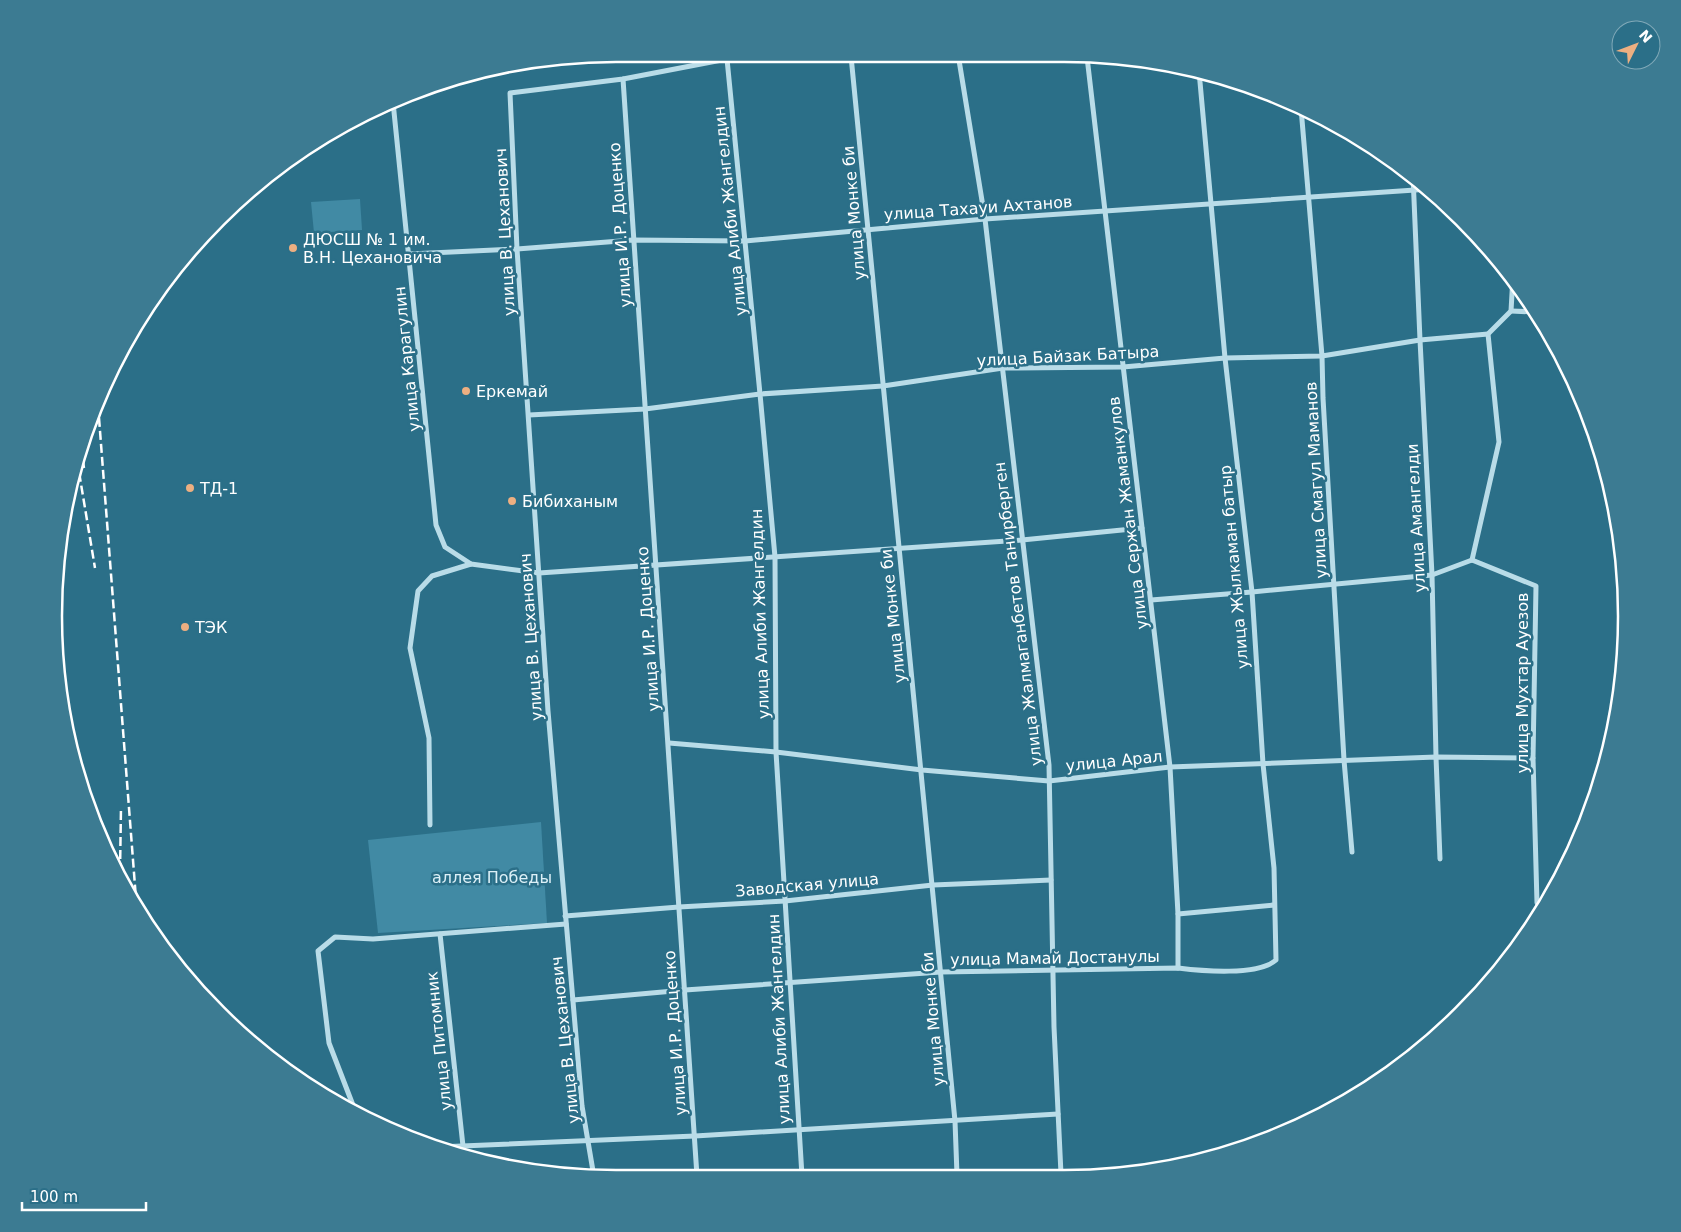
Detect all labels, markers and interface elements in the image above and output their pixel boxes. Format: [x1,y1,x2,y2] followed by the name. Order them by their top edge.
[1611,20,1661,70] north arrow
[1636,27,1656,46] text: N
[710,105,750,317] street label: улица Алиби Жангелдин
[605,142,635,308] street label: улица И.Р. Доценко
[839,145,869,281] street label: улица Монке би
[491,148,519,316] street label: улица В. Цеханович
[883,192,1073,224] street label: улица Тахауи Ахтанов
[303,230,442,267] place label: ДЮСШ № 1 им. В.Н. Цехановича
[287,242,299,254] marker: ДЮСШ № 1 им. В.Н. Цехановича
[390,285,424,433] street label: улица Карагулин
[976,342,1160,370] street label: улица Байзак Батыра
[1301,381,1331,579] street label: улица Смагул Маманов
[476,382,548,401] place label: Еркемай
[460,385,472,397] marker: Еркемай
[1104,395,1152,631] street label: улица Сержан Жаманкулов
[1403,443,1429,593] street label: улица Амангелди
[990,461,1046,767] street label: улица Жалмаганбетов Танирберген
[1216,464,1252,670] street label: улица Жылкаман батыр
[199,479,238,498] place label: ТД-1
[184,482,196,494] marker: ТД-1
[522,492,618,511] place label: Бибиханым
[506,495,518,507] marker: Бибиханым
[747,508,773,720] street label: улица Алиби Жангелдин
[633,546,663,712] street label: улица И.Р. Доценко
[877,548,909,684] street label: улица Монке би
[516,552,546,722] street label: улица В. Цеханович
[1513,593,1532,773] street label: улица Мухтар Ауезов
[194,618,228,637] place label: ТЭК
[179,621,191,633] marker: ТЭК
[1065,746,1163,776] street label: улица Арал
[432,868,552,887] park label: аллея Победы
[734,869,880,901] street label: Заводская улица
[764,913,794,1125] street label: улица Алиби Жангелдин
[950,947,1160,969] street label: улица Мамай Достанулы
[660,950,690,1116] street label: улица И.Р. Доценко
[918,951,948,1087] street label: улица Монке би
[547,955,583,1125] street label: улица В. Цеханович
[422,970,456,1112] street label: улица Питомник
[22,1180,146,1212] scale bar
[30,1188,78,1206] text: 100 m

